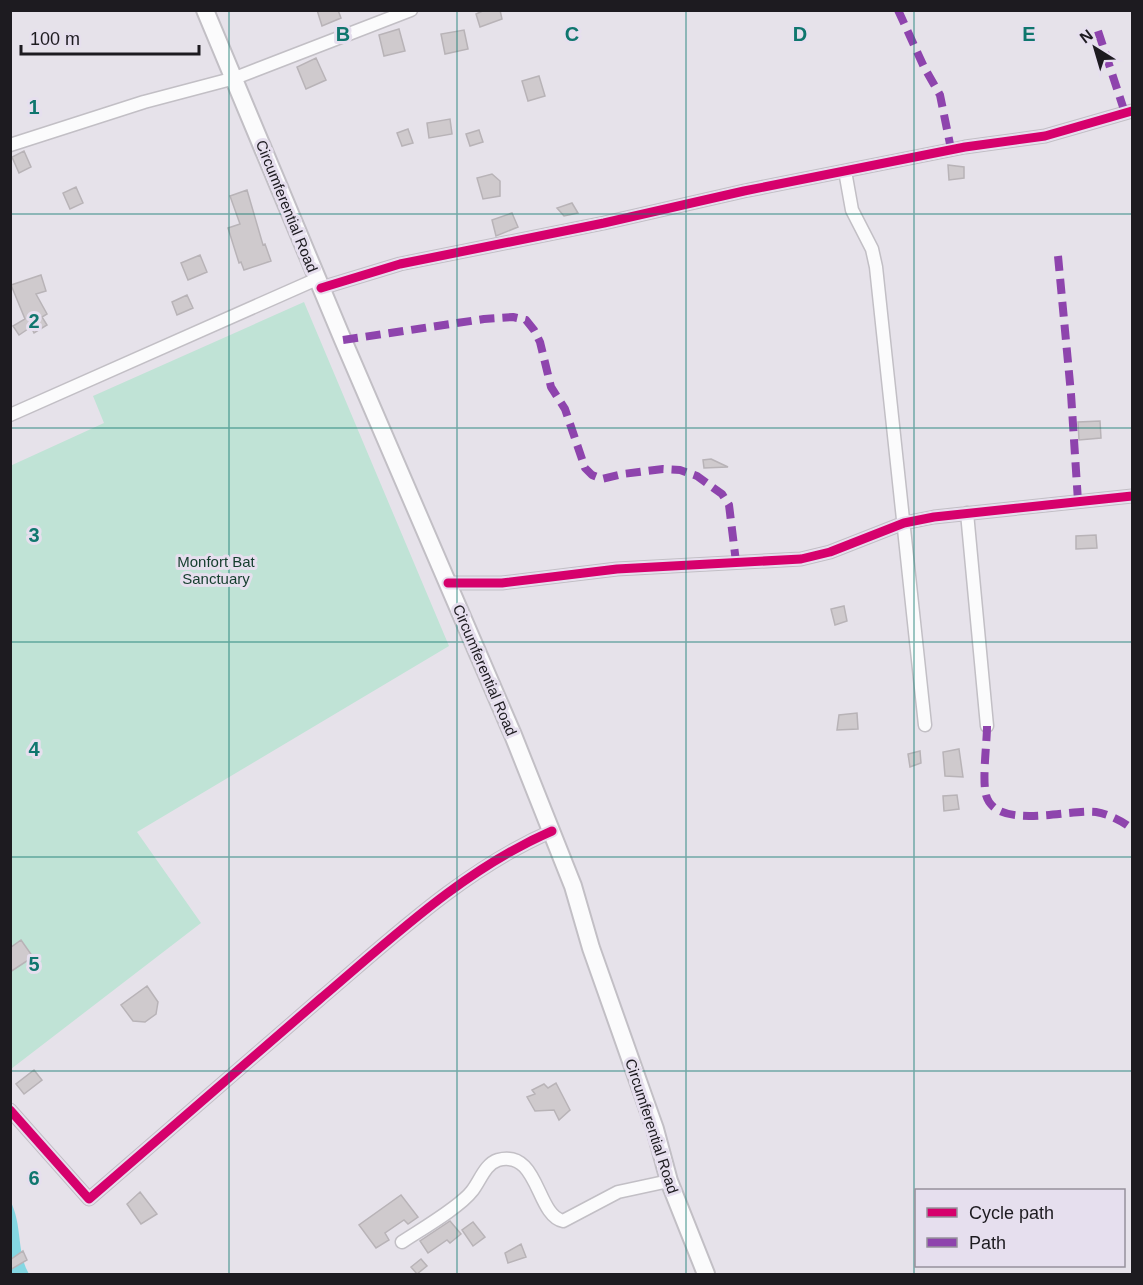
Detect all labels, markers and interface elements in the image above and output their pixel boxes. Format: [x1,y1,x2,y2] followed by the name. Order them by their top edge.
[21,18,200,56] scale bar
[1065,18,1125,78] north arrow
[336,23,350,45] text: B
[565,23,579,45] text: C
[793,23,807,45] text: D
[1022,23,1036,45] text: E
[1077,26,1096,47] text: N
[30,29,80,49] text: 100 m
[28,96,40,118] text: 1
[253,138,321,274] street label: Circumferential Road
[28,310,40,332] text: 2
[28,524,40,546] text: 3
[177,553,256,587] park label: Monfort Bat Sanctuary
[450,602,520,738] street label: Circumferential Road
[28,738,40,760] text: 4
[28,953,40,975] text: 5
[622,1056,682,1196] street label: Circumferential Road
[28,1167,40,1189] text: 6
[915,1189,1125,1267] legend
[969,1203,1054,1223] text: Cycle path
[969,1233,1006,1253] text: Path

